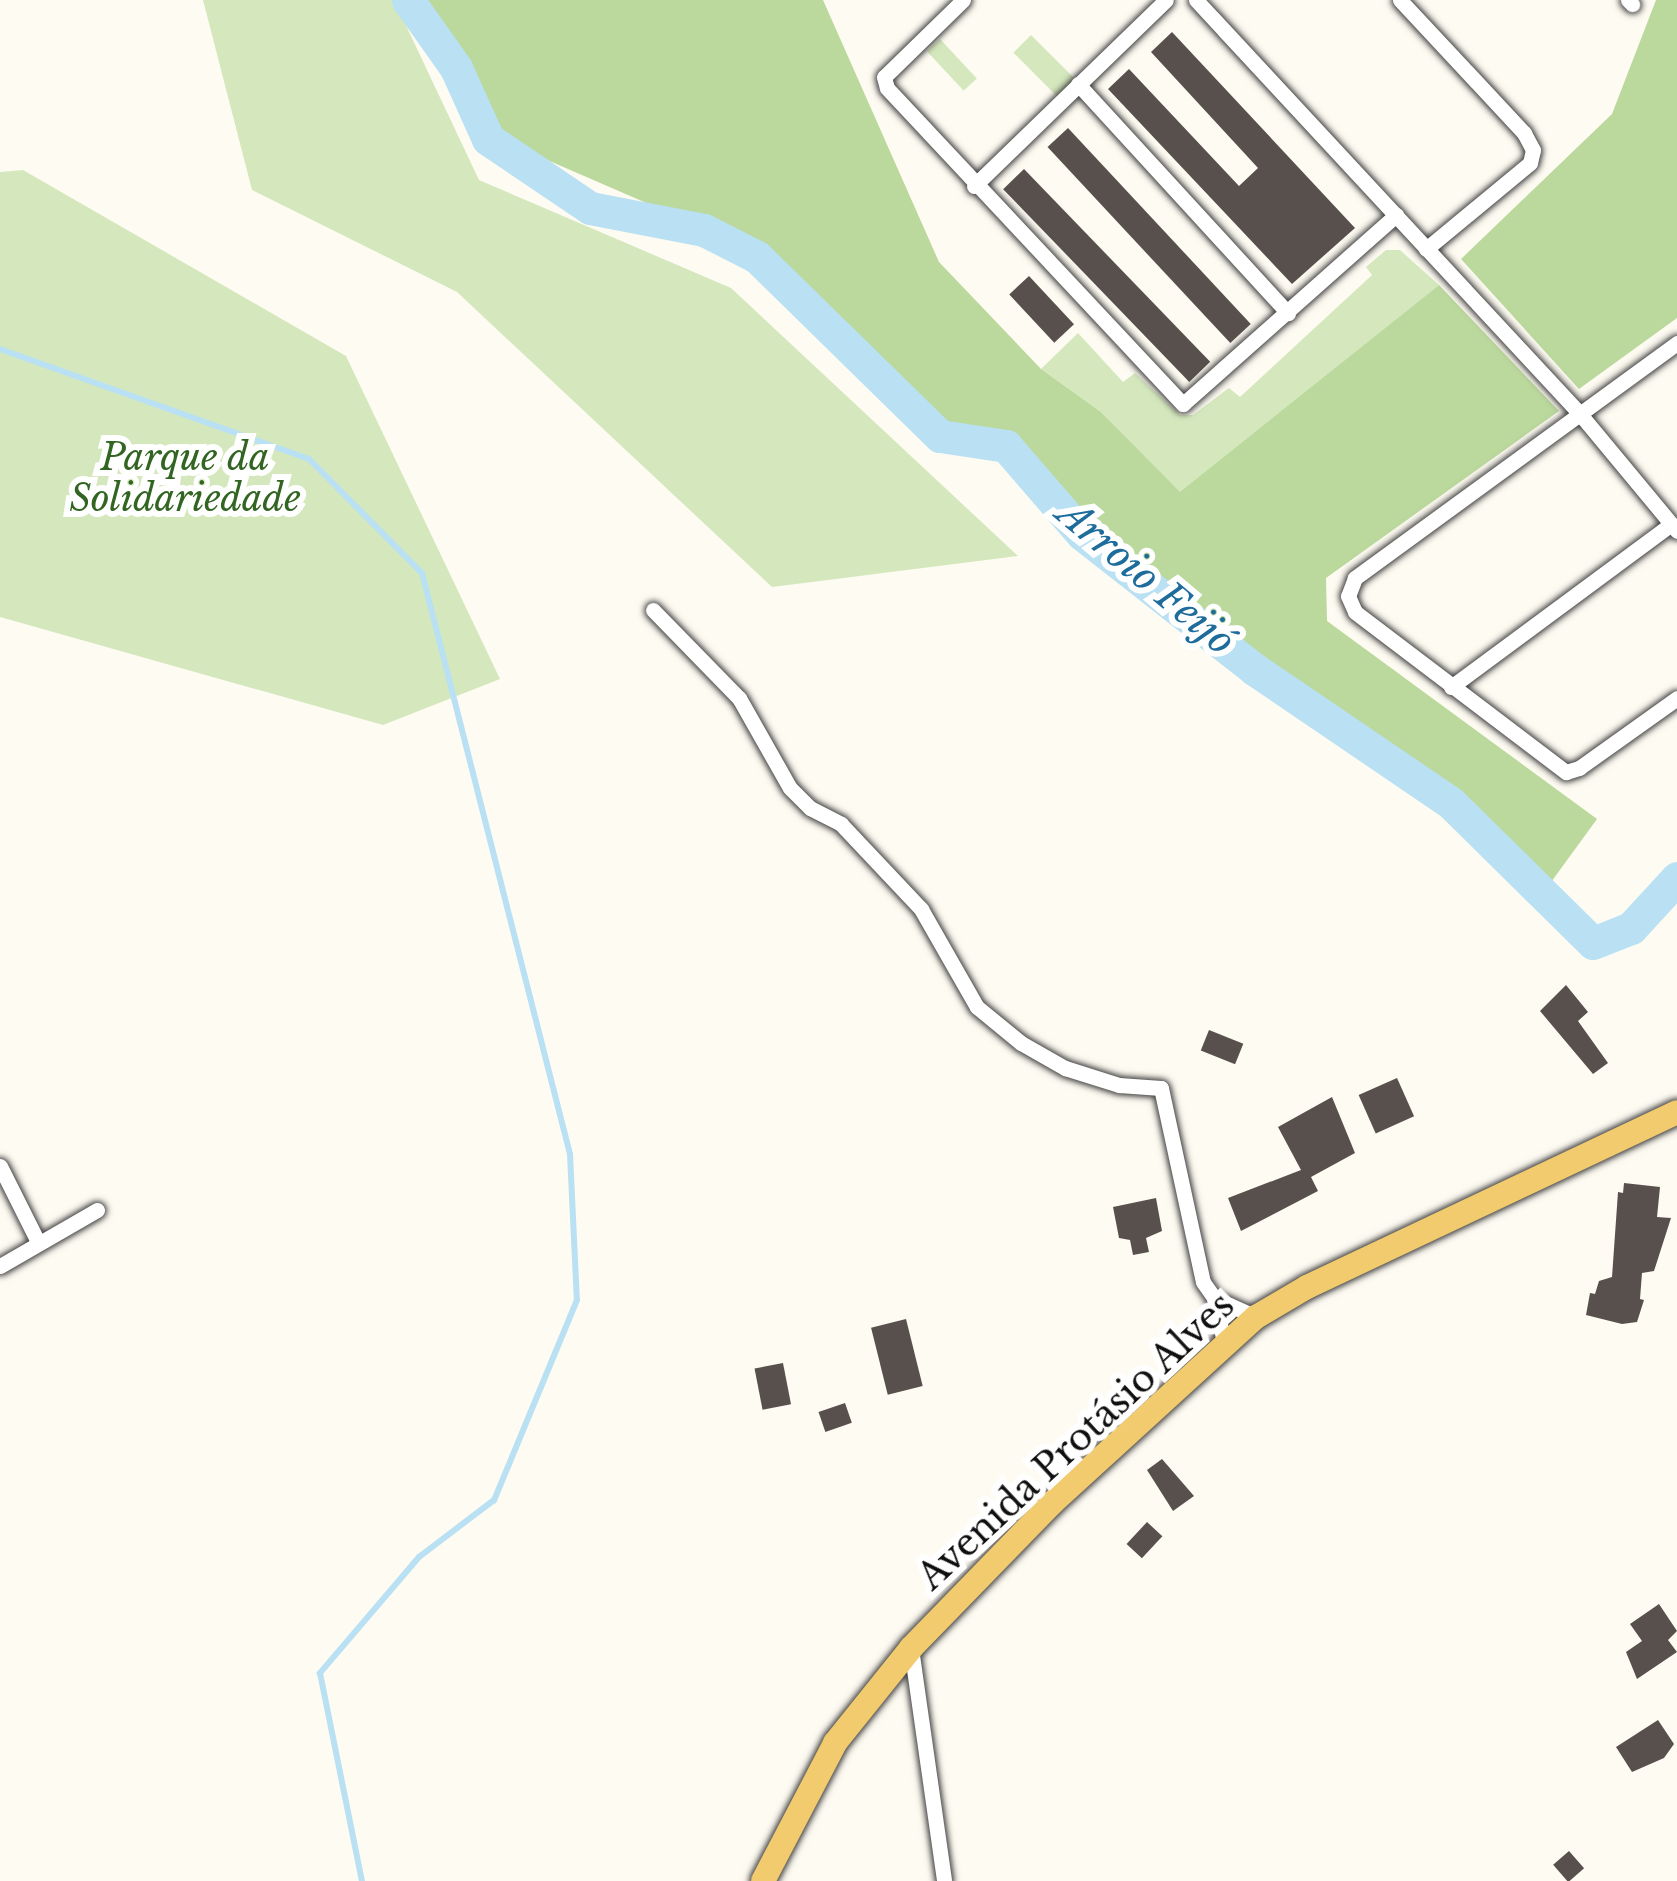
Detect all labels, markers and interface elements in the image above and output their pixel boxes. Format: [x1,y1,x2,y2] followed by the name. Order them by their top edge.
[69,435,301,520] park label: Parque da Solidariedade
[1048,491,1244,665] water label: Arroio Feijó
[909,1283,1243,1599] street label: Avenida Protásio Alves

